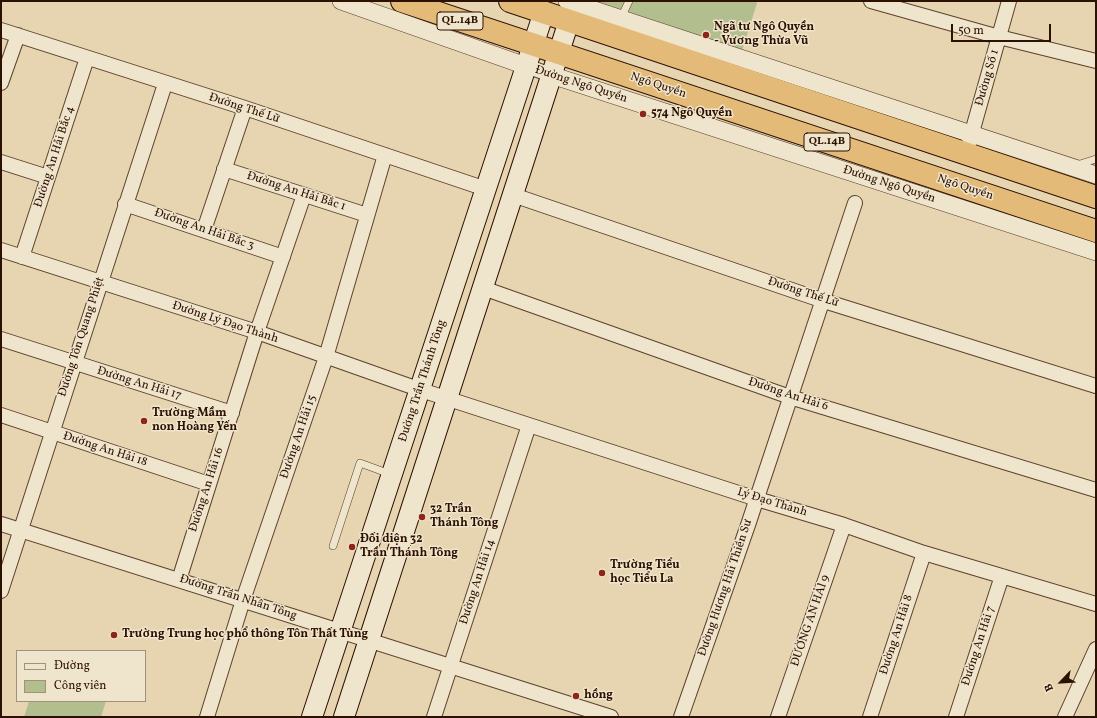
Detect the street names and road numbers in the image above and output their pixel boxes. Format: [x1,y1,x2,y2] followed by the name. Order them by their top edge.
[437,12,483,30] road number: QL.14B
[973,48,1003,108] street label: Đường Số 1
[533,63,629,107] street label: Đường Ngô Quyền
[628,70,688,102] street label: Ngô Quyền
[207,91,281,127] street label: Đường Thế Lữ
[32,105,78,209] street label: Đường An Hải Bắc 4
[804,133,850,151] road number: QL.14B
[841,163,937,207] street label: Đường Ngô Quyền
[245,169,347,215] street label: Đường An Hải Bắc 1
[935,172,995,204] street label: Ngô Quyền
[152,206,256,254] street label: Đường An Hải Bắc 3
[56,275,108,399] street label: Đường Tôn Quang Phiệt
[766,275,840,311] street label: Đường Thế Lữ
[170,299,280,347] street label: Đường Lý Đạo Thành
[396,318,450,444] street label: Đường Trần Thánh Tông
[95,364,183,404] street label: Đường An Hải 17
[746,375,830,415] street label: Đường An Hải 6
[278,393,320,481] street label: Đường An Hải 15
[61,430,149,470] street label: Đường An Hải 18
[187,446,227,534] street label: Đường An Hải 16
[735,486,809,520] street label: Lý Đạo Thành
[696,518,756,658] street label: Đường Hương Hải Thiền Sư
[457,537,499,627] street label: Đường An Hải 14
[177,572,299,624] street label: Đường Trần Nhân Tông
[789,573,833,669] street label: ĐƯỜNG AN HẢl 9
[877,593,917,677] street label: Đường An Hải 8
[959,604,999,688] street label: Đường An Hải 7

